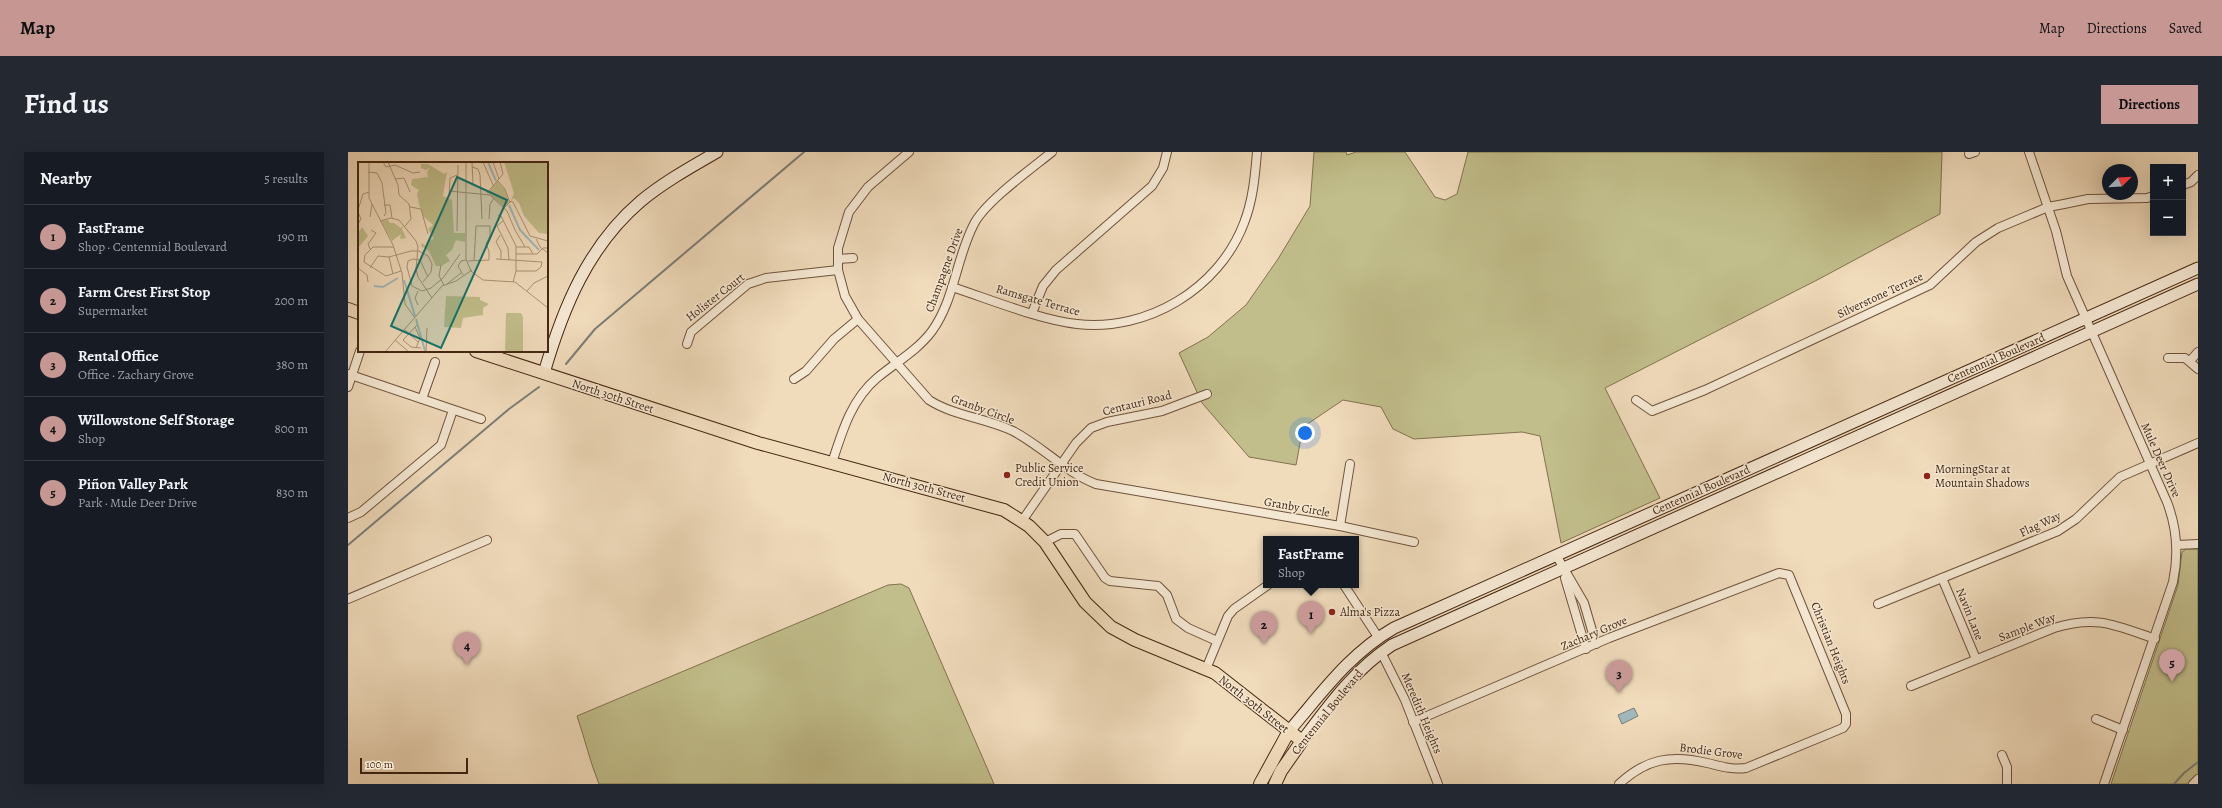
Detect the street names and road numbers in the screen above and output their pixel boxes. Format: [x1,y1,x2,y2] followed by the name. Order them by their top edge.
[921,226,967,314] street label: Champagne Drive
[1835,268,1925,322] street label: Silverstone Terrace
[682,269,748,325] street label: Holister Court
[994,280,1082,320] street label: Ramsgate Terrace
[1945,329,2048,387] street label: Centennial Boulevard
[570,375,656,417] street label: North 30th Street
[1101,387,1174,419] street label: Centauri Road
[949,390,1017,428] street label: Granby Circle
[2137,420,2185,500] street label: Mule Deer Drive
[1650,461,1753,519] street label: Centennial Boulevard
[881,468,967,506] street label: North 30th Street
[1263,493,1331,521] street label: Granby Circle
[2017,507,2064,541] street label: Flag Way
[1952,585,1988,643] street label: Navin Lane
[1807,599,1855,687] street label: Christian Heights
[1996,609,2058,645] street label: Sample Way
[1558,612,1630,654] street label: Zachary Grove
[1288,666,1367,758] street label: Centennial Boulevard
[1398,670,1446,756] street label: Meredith Heights
[1215,671,1293,737] street label: North 30th Street
[1678,739,1744,763] street label: Brodie Grove

